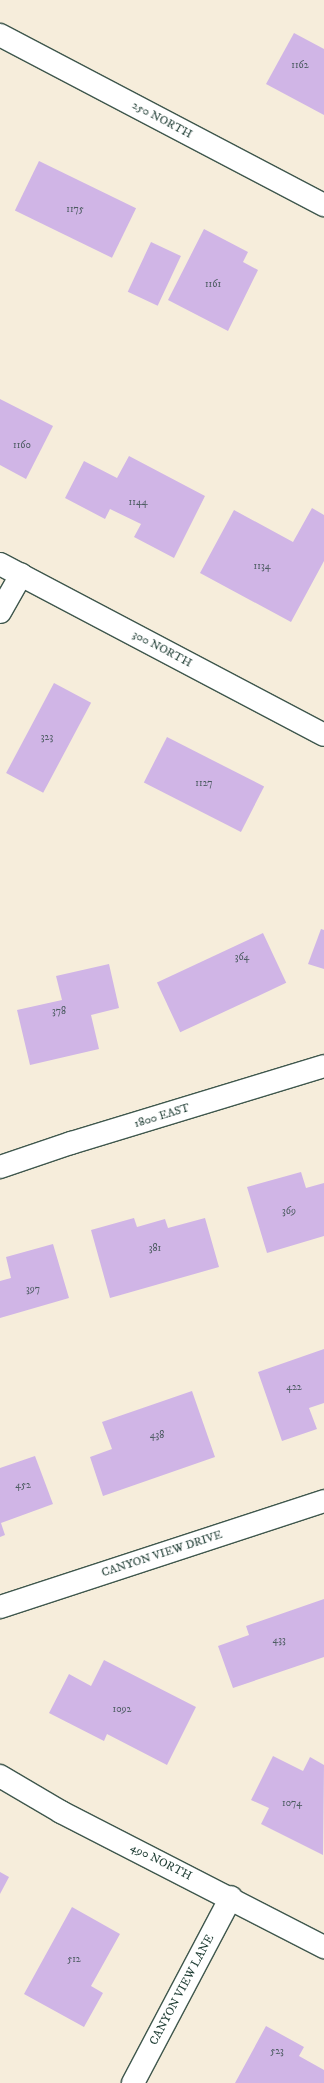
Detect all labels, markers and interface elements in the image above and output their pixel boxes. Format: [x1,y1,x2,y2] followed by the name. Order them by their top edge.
[291,60,309,72] house number: 1162
[129,98,195,142] street label: 250 NORTH
[66,204,84,216] house number: 1175
[205,279,221,291] house number: 1161
[13,440,31,452] house number: 1160
[129,497,147,509] house number: 1144
[254,561,270,573] house number: 1134
[130,627,194,671] street label: 300 NORTH
[41,732,53,744] house number: 323
[195,778,213,790] house number: 1127
[235,952,249,964] house number: 364
[52,1006,66,1018] house number: 378
[132,1101,192,1131] street label: 1800 EAST
[282,1206,296,1218] house number: 369
[149,1243,161,1255] house number: 381
[26,1284,40,1296] house number: 397
[286,1382,302,1394] house number: 422
[150,1430,164,1442] house number: 438
[15,1480,31,1492] house number: 452
[100,1528,224,1580] street label: CANYON VIEW DRIVE
[272,1635,286,1647] house number: 433
[113,1704,131,1716] house number: 1092
[282,1798,302,1810] house number: 1074
[128,1840,194,1884] street label: 490 NORTH
[147,1932,217,2048] street label: CANYON VIEW LANE
[67,1954,81,1966] house number: 512
[270,2046,284,2058] house number: 523

